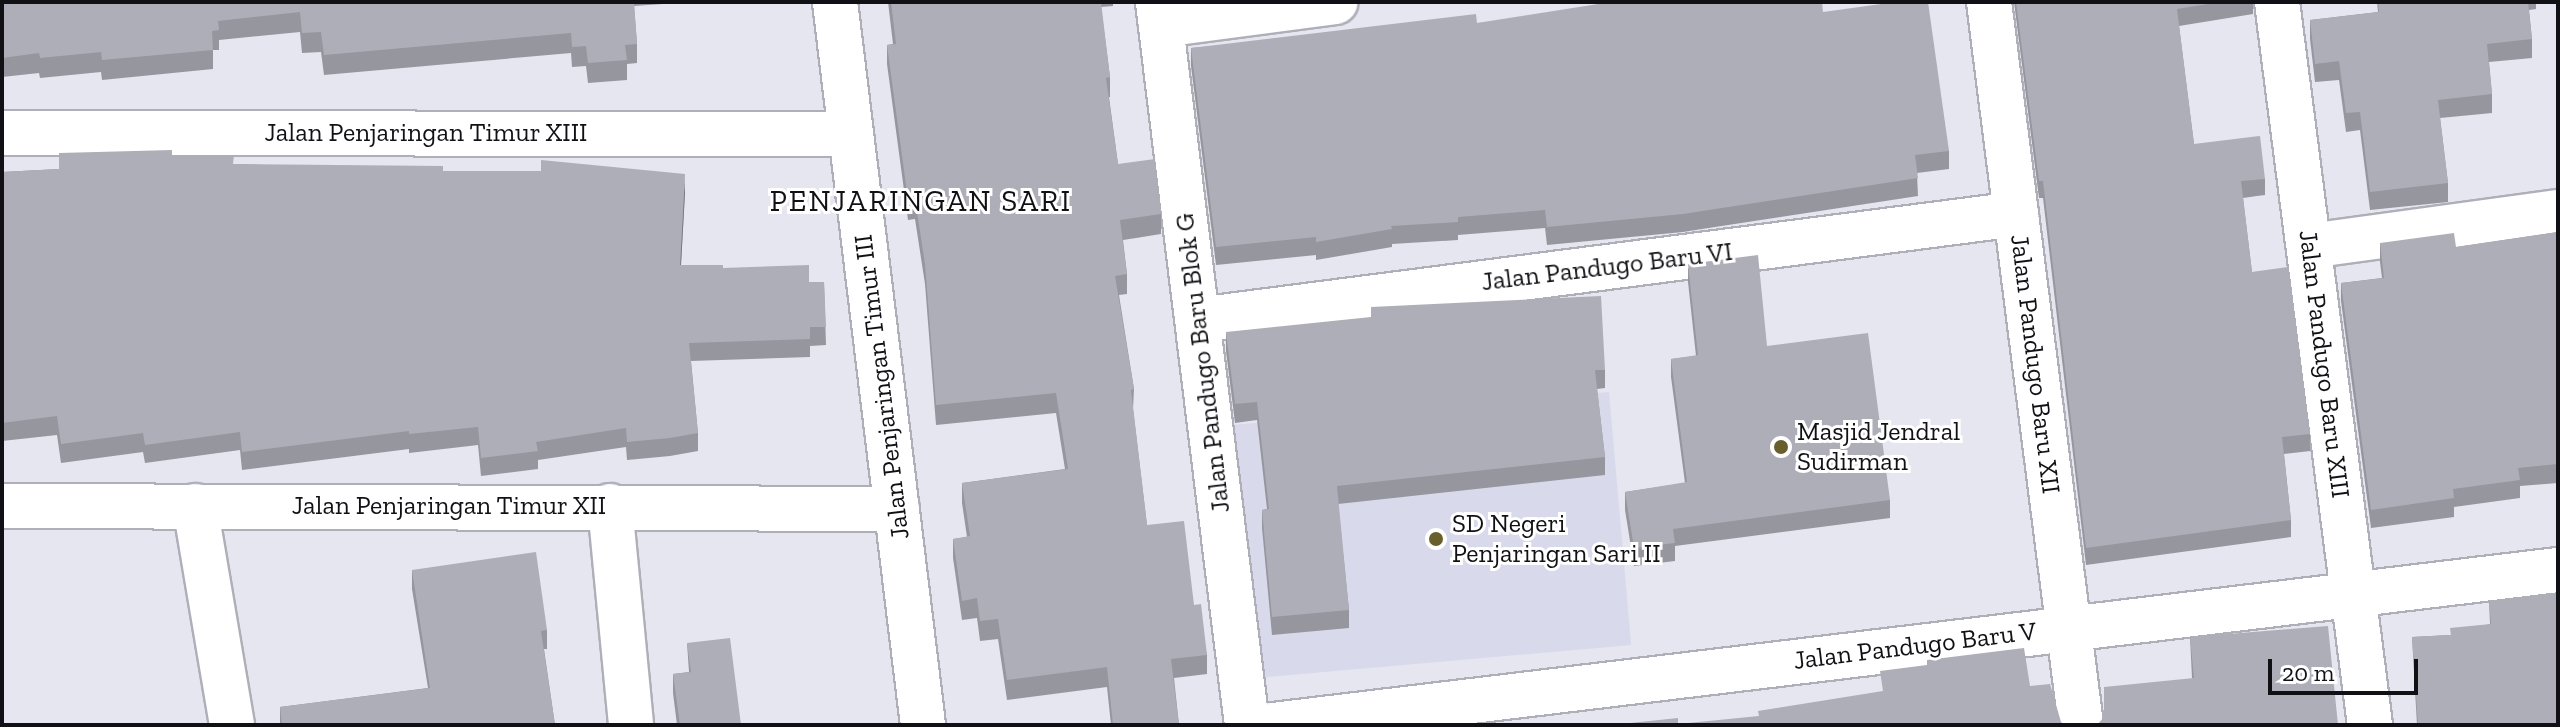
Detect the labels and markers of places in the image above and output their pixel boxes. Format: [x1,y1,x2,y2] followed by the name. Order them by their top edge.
[1797,416,1961,478] place label: Masjid Jendral Sudirman
[1772,438,1790,456] marker: Masjid Jendral Sudirman
[1452,508,1661,570] place label: SD Negeri Penjaringan Sari II
[1427,530,1445,548] marker: SD Negeri Penjaringan Sari II

